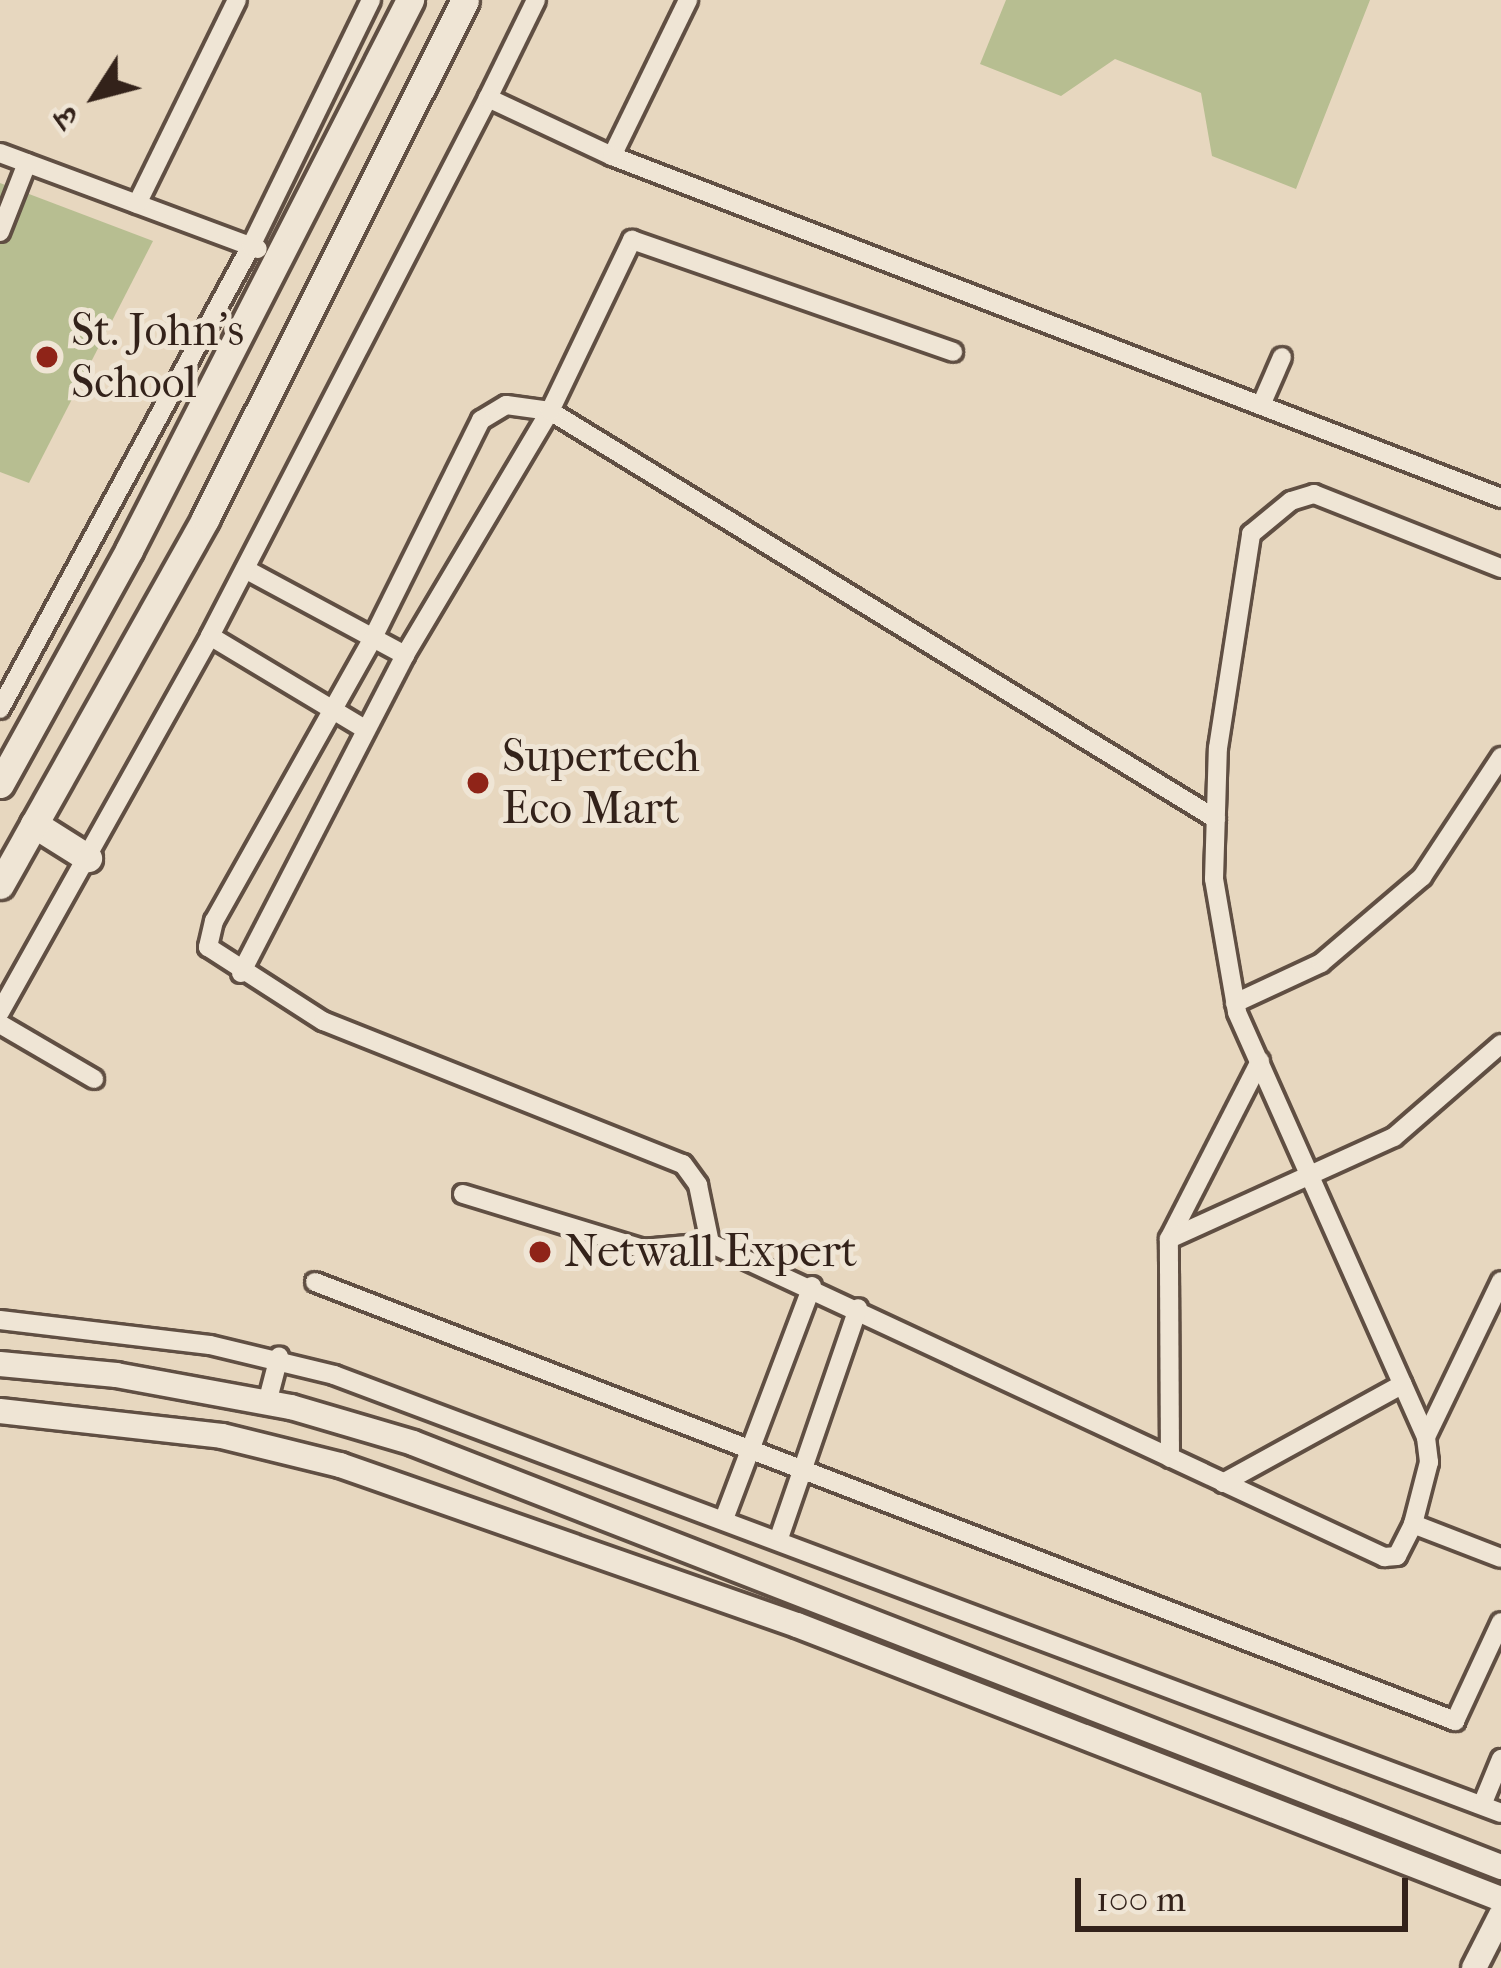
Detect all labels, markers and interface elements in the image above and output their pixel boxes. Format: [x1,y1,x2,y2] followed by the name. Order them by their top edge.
[36,36,156,156] north arrow
[46,99,87,136] text: उ
[71,304,244,410] place label: St. John's School
[34,344,60,370] marker: St. John's School
[502,730,700,836] place label: Supertech Eco Mart
[465,770,491,796] marker: Supertech Eco Mart
[564,1225,857,1279] place label: Netwall Expert
[527,1239,553,1265] marker: Netwall Expert
[1081,1854,1414,1928] scale bar
[1096,1878,1186,1920] text: 100 m

